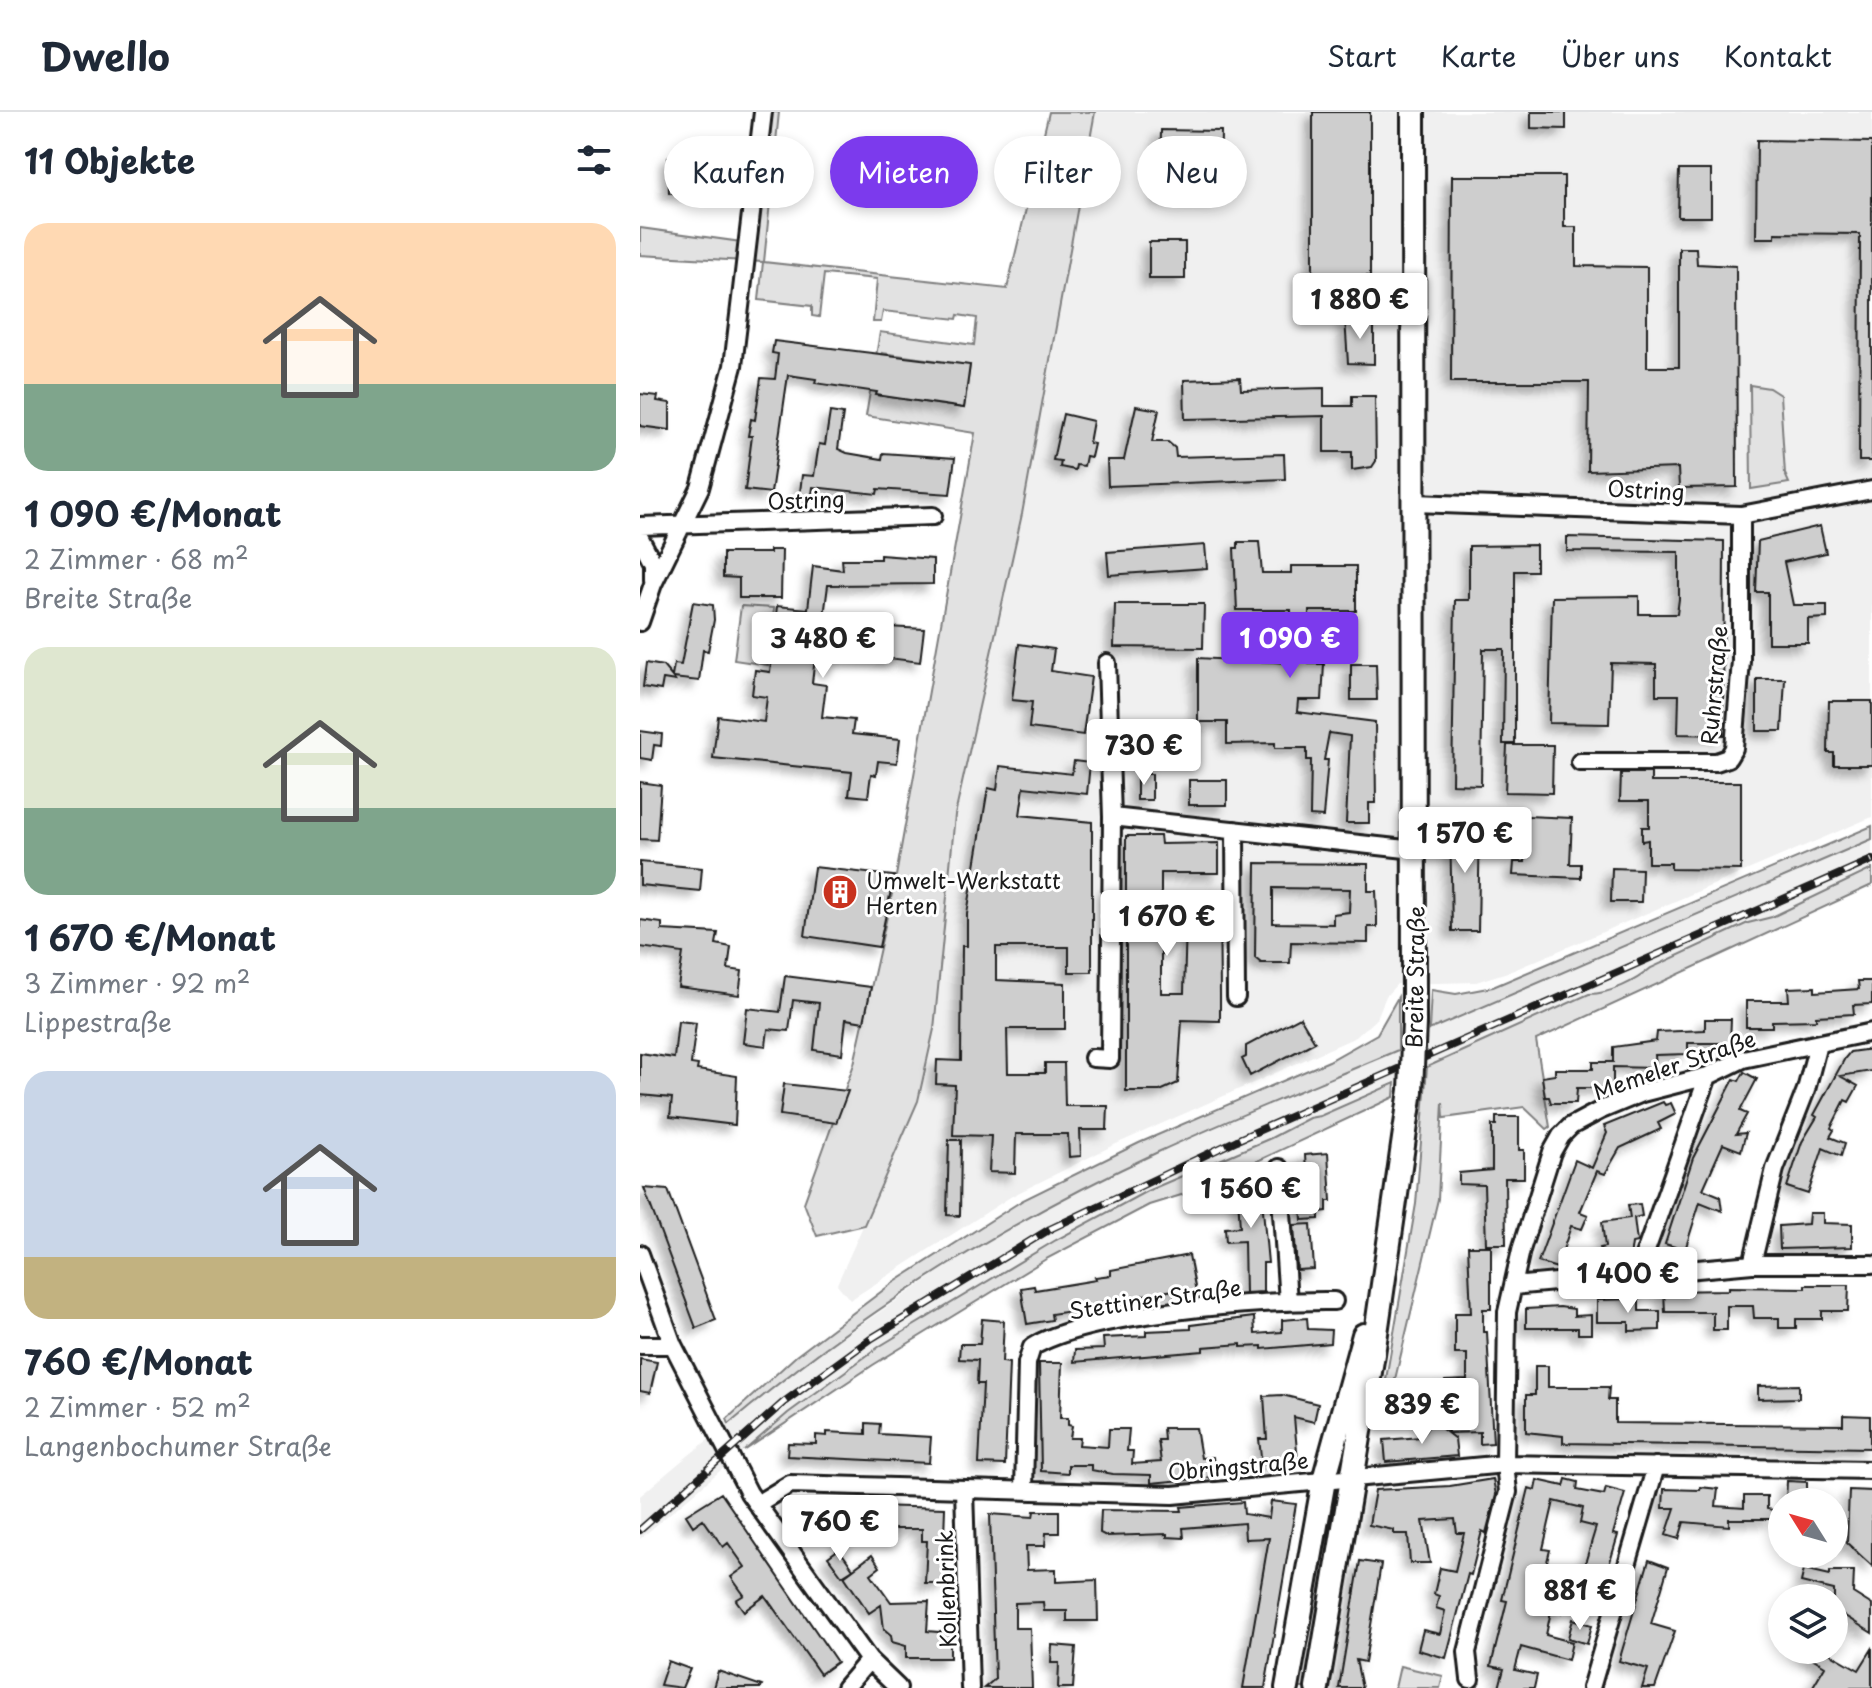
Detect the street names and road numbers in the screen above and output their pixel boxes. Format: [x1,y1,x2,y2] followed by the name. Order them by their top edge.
[1607,471,1685,507] street label: Ostring
[767,481,845,517] street label: Ostring
[1691,624,1735,746] street label: Ruhrstraße
[1396,906,1432,1048] street label: Breite Straße
[1588,1021,1760,1107] street label: Memeler Straße
[1067,1270,1243,1326] street label: Stettiner Straße
[1166,1442,1310,1488] street label: Obringstraße
[926,1530,964,1648] street label: Kollenbrink

